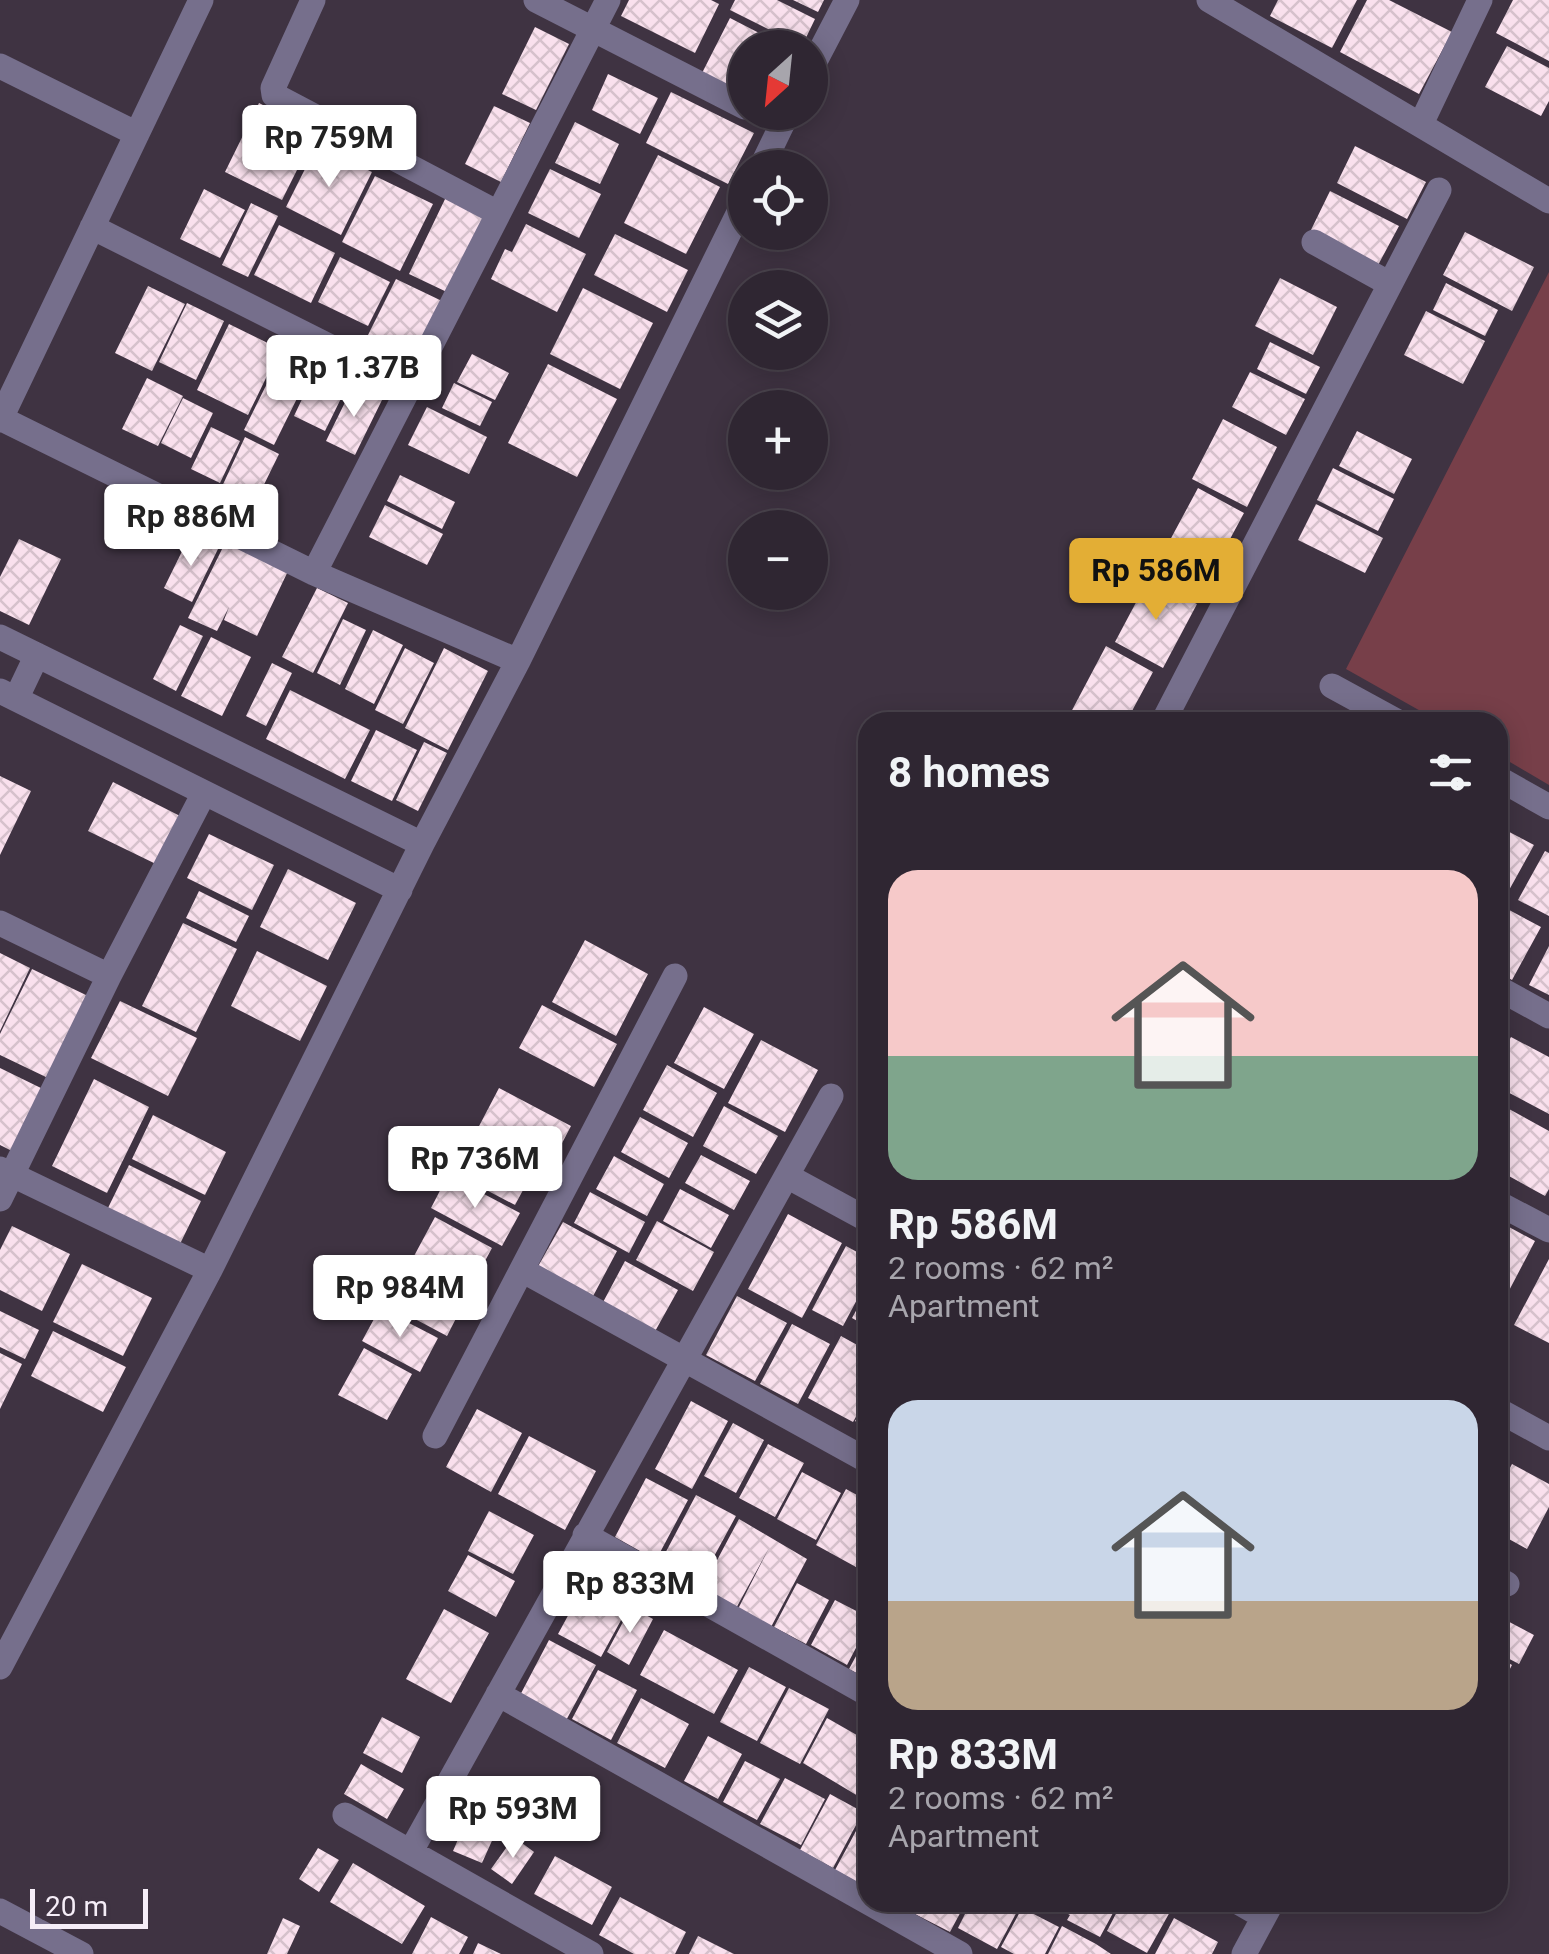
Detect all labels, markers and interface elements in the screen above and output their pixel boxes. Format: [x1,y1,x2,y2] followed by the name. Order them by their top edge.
[728,30,828,130] north arrow
[728,30,828,610] map controls
[237,105,421,190] pin: Rp 759M
[264,118,394,156] text: Rp 759M
[728,150,828,250] button: locate
[728,270,828,370] button: layers
[251,335,457,420] pin: Rp 1.37B
[288,348,420,386] text: Rp 1.37B
[728,390,828,490] button: +
[99,484,283,569] pin: Rp 886M
[126,497,256,535] text: Rp 886M
[728,510,828,610] button: −
[1064,538,1248,623] pin: Rp 586M
[1091,551,1221,589] text: Rp 586M
[1423,745,1478,800] icon: filters
[888,748,1050,797] text: 8 homes
[1093,935,1273,1115] icon: home
[383,1126,567,1211] pin: Rp 736M
[410,1139,540,1177] text: Rp 736M
[888,1200,1058,1249] text: Rp 586M
[888,1249,1113,1287] text: 2 rooms · 62 m²
[308,1255,492,1340] pin: Rp 984M
[335,1268,465,1306] text: Rp 984M
[888,1287,1040,1325] text: Apartment
[1093,1465,1273,1645] icon: home
[538,1551,722,1636] pin: Rp 833M
[565,1564,695,1602] text: Rp 833M
[888,1730,1058,1779] text: Rp 833M
[421,1776,605,1861] pin: Rp 593M
[888,1779,1113,1817] text: 2 rooms · 62 m²
[448,1789,578,1827] text: Rp 593M
[888,1817,1040,1855] text: Apartment
[30,1884,148,1928] scale bar
[45,1890,108,1923] text: 20 m

